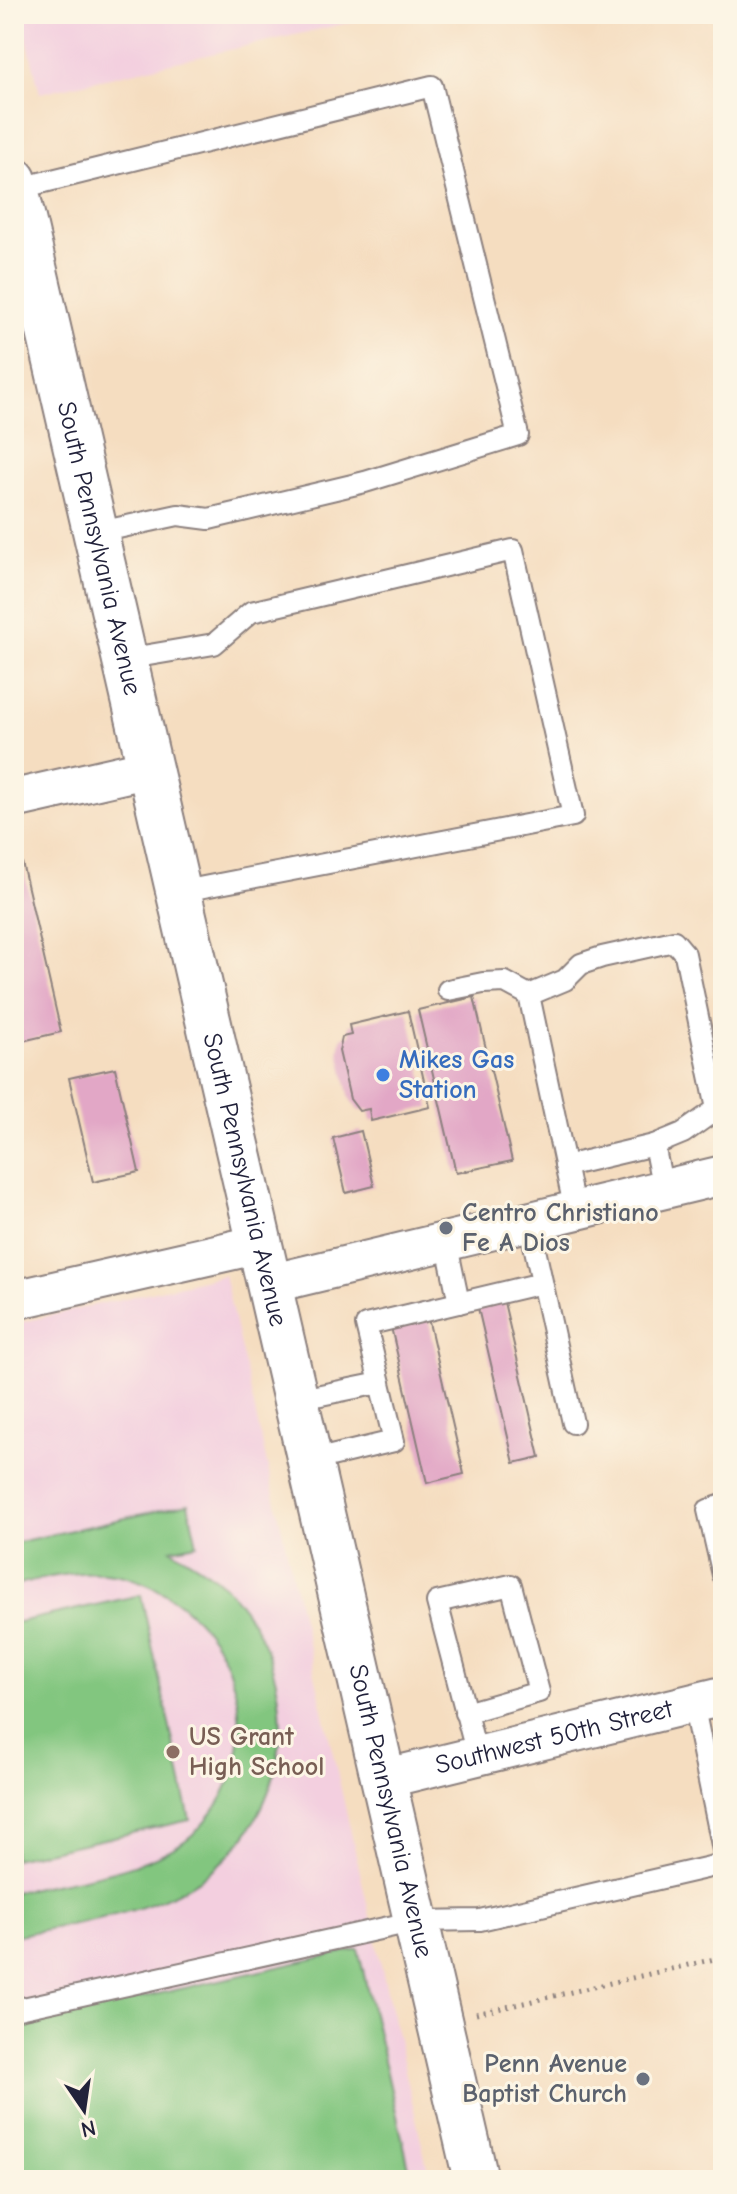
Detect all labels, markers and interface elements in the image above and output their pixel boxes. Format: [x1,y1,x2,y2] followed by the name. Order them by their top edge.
[51,399,147,698] street label: South Pennsylvania Avenue
[197,1030,293,1329] street label: South Pennsylvania Avenue
[399,1045,514,1105] place label: Mikes Gas Station
[374,1066,392,1084] marker: Mikes Gas Station
[462,1198,659,1258] place label: Centro Christiano Fe A Dios
[437,1219,455,1237] marker: Centro Christiano Fe A Dios
[342,1661,439,1961] street label: South Pennsylvania Avenue
[432,1694,677,1781] street label: Southwest 50th Street
[189,1722,324,1782] place label: US Grant High School
[164,1743,182,1761] marker: US Grant High School
[462,2049,627,2109] place label: Penn Avenue Baptist Church
[44,2070,124,2150] north arrow
[634,2070,652,2088] marker: Penn Avenue Baptist Church
[78,2114,98,2143] text: N

